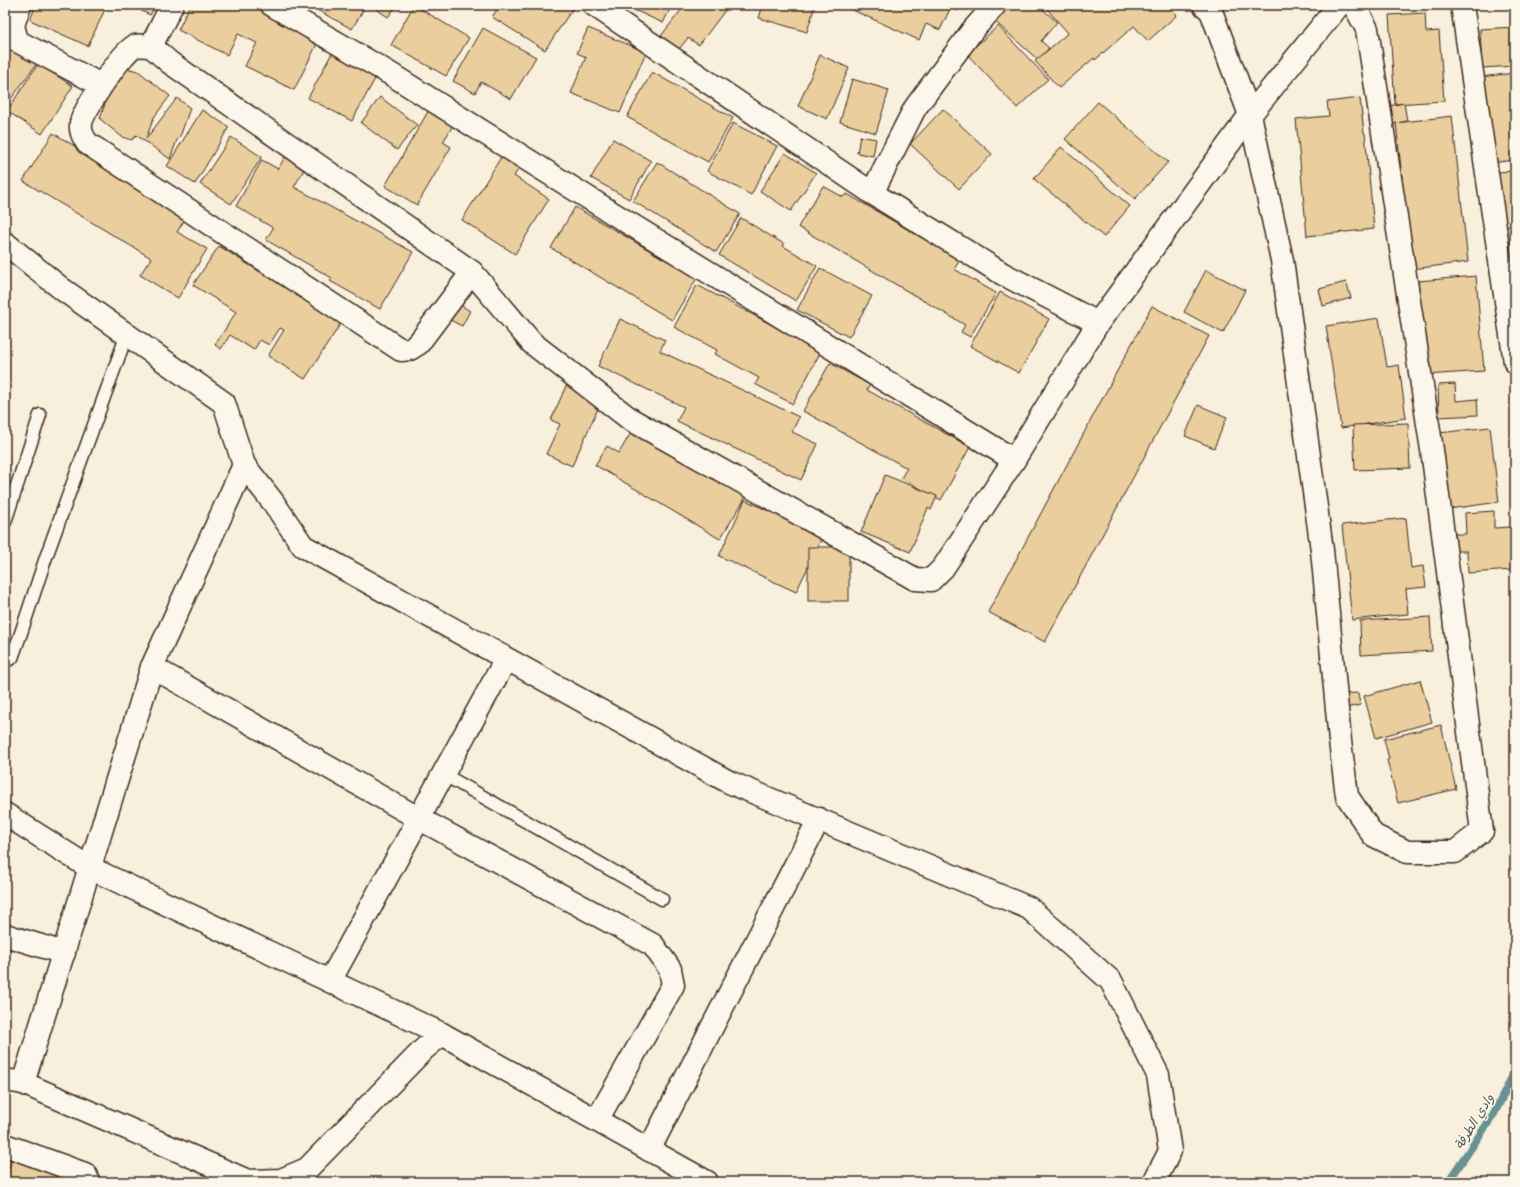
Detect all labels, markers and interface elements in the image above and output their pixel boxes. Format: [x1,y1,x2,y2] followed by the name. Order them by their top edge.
[1449,1090,1498,1153] water label: وادي الطرفة

